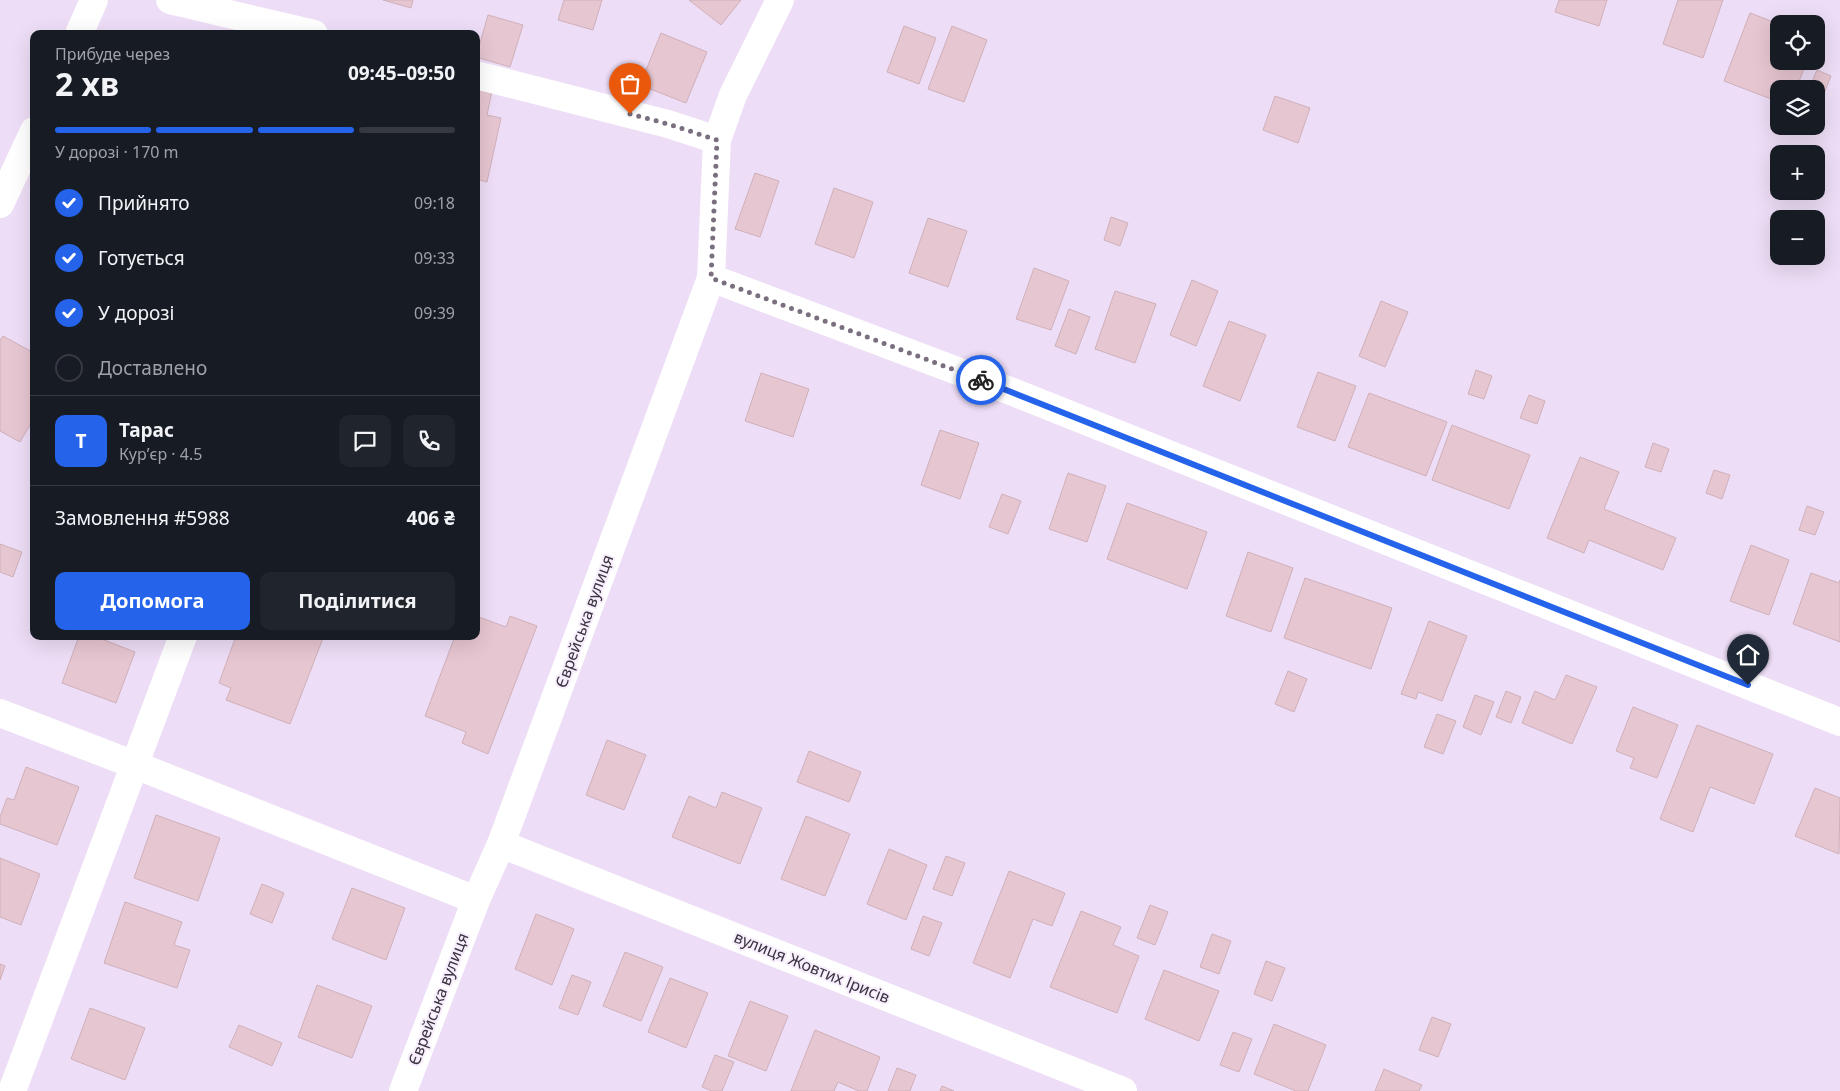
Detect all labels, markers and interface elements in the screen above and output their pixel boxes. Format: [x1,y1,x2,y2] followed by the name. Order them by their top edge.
[1770,15,1825,265] map controls
[1770,15,1825,70] button: locate
[55,43,170,65] text: Прибуде через
[348,60,455,86] text: 09:45–09:50
[55,62,119,105] text: 2 хв
[609,63,651,114] pin
[616,70,644,98] icon: bag
[1770,80,1825,135] button: layers
[55,141,179,163] text: У дорозі · 170 m
[1770,145,1825,200] button: +
[55,189,83,217] icon: check
[98,190,190,216] text: Прийнято
[414,192,455,214] text: 09:18
[1770,210,1825,265] button: −
[55,244,83,272] icon: check
[98,245,185,271] text: Готується
[414,247,455,269] text: 09:33
[55,299,83,327] icon: check
[98,300,174,326] text: У дорозі
[414,302,455,324] text: 09:39
[98,355,207,381] text: Доставлено
[956,355,1006,405] courier
[967,366,995,394] icon: bike
[339,415,391,467] button: chat
[403,415,455,467] button: phone
[119,417,174,443] text: Тарас
[76,428,86,454] text: Т
[119,443,202,465] text: Кур’єр · 4.5
[55,505,230,531] text: Замовлення #5988
[407,505,455,531] text: 406 ₴
[550,551,618,691] street label: Єврейська вулиця
[55,572,250,630] button: Допомога
[260,572,455,630] button: Поділитися
[1727,634,1769,685] pin
[1734,641,1762,669] icon: home
[731,926,893,1008] street label: вулиця Жовтих Ірисів
[403,930,473,1068] street label: Єврейська вулиця

